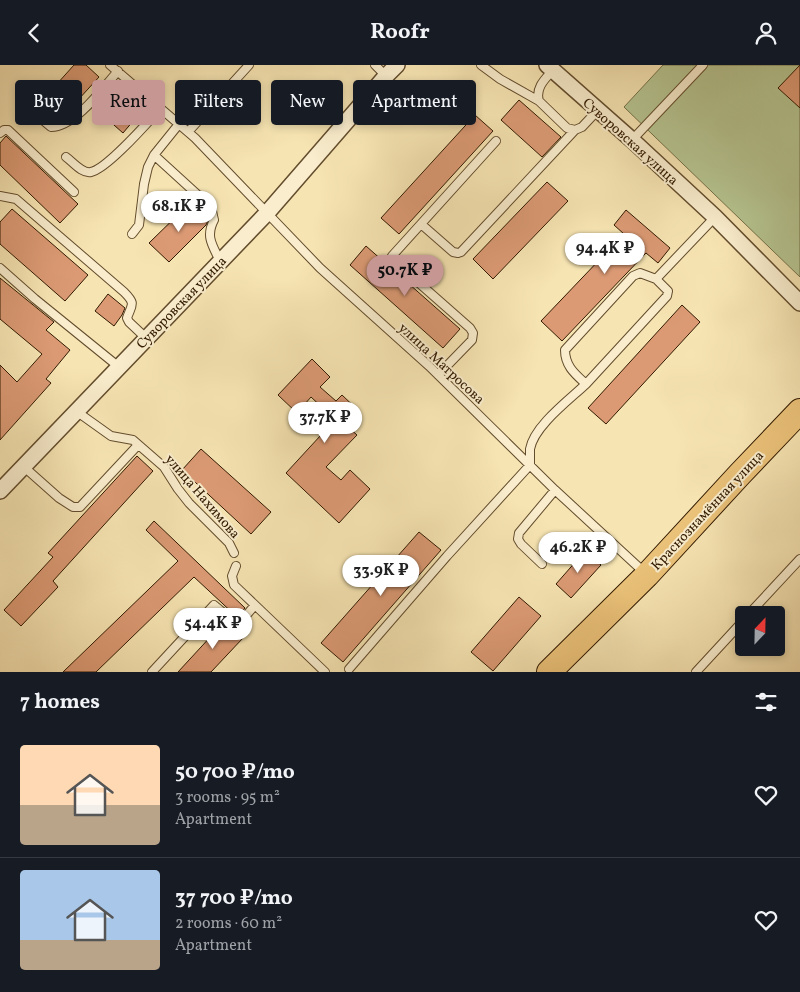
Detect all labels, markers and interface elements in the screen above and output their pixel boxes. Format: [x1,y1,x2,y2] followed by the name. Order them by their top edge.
[370,17,430,48] text: Roofr
[20,19,48,47] icon: back
[752,19,780,47] icon: person
[15,80,82,125] chip: Buy
[92,80,165,125] chip: Rent
[175,80,261,125] chip: Filters
[271,80,343,125] chip: New
[353,80,476,125] chip: Apartment
[578,94,682,190] street label: Суворовская улица
[133,191,225,233] pin: 68.1K ₽
[152,196,206,218] text: 68.1K ₽
[559,233,651,275] pin: 94.4K ₽
[576,238,634,260] text: 94.4K ₽
[133,252,232,354] street label: Суворовская улица
[359,255,451,297] pin: 50.7K ₽
[378,260,432,282] text: 50.7K ₽
[394,319,488,409] street label: улица Матросова
[279,401,371,444] pin: 37.7K ₽
[299,407,351,429] text: 37.7K ₽
[648,447,769,575] street label: Краснознамённая улица
[160,451,244,543] street label: улица Нахимова
[532,531,624,574] pin: 46.2K ₽
[549,537,607,559] text: 46.2K ₽
[335,555,427,597] pin: 33.9K ₽
[353,560,409,582] text: 33.9K ₽
[735,606,785,656] north arrow
[735,606,785,656] map controls
[167,607,259,650] pin: 54.4K ₽
[184,613,242,635] text: 54.4K ₽
[20,688,100,717] text: 7 homes
[752,688,780,716] icon: filters
[175,758,295,787] text: 50 700 ₽/mo
[60,765,120,825] icon: home
[752,781,780,809] icon: heart
[175,787,280,809] text: 3 rooms · 95 m²
[175,809,252,831] text: Apartment
[175,884,293,913] text: 37 700 ₽/mo
[60,890,120,950] icon: home
[752,906,780,934] icon: heart
[175,913,282,935] text: 2 rooms · 60 m²
[175,935,252,957] text: Apartment

